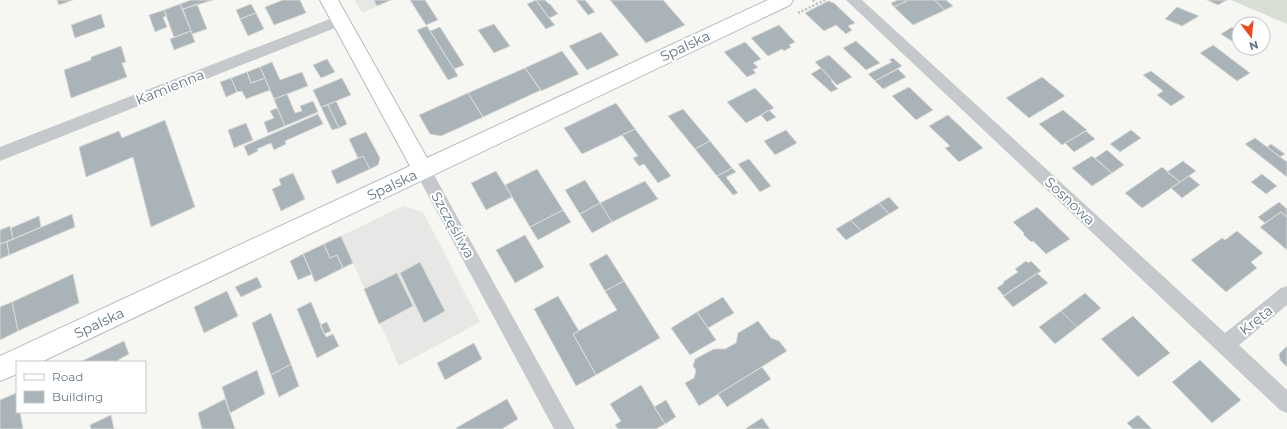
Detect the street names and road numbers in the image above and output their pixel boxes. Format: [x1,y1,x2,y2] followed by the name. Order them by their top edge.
[657,27,713,65] street label: Spalska
[133,65,207,109] street label: Kamienna
[364,166,420,204] street label: Spalska
[1041,173,1099,229] street label: Sosnowa
[427,188,479,262] street label: Szczęśliwa
[1236,301,1276,339] street label: Kręta
[71,304,127,342] street label: Spalska

